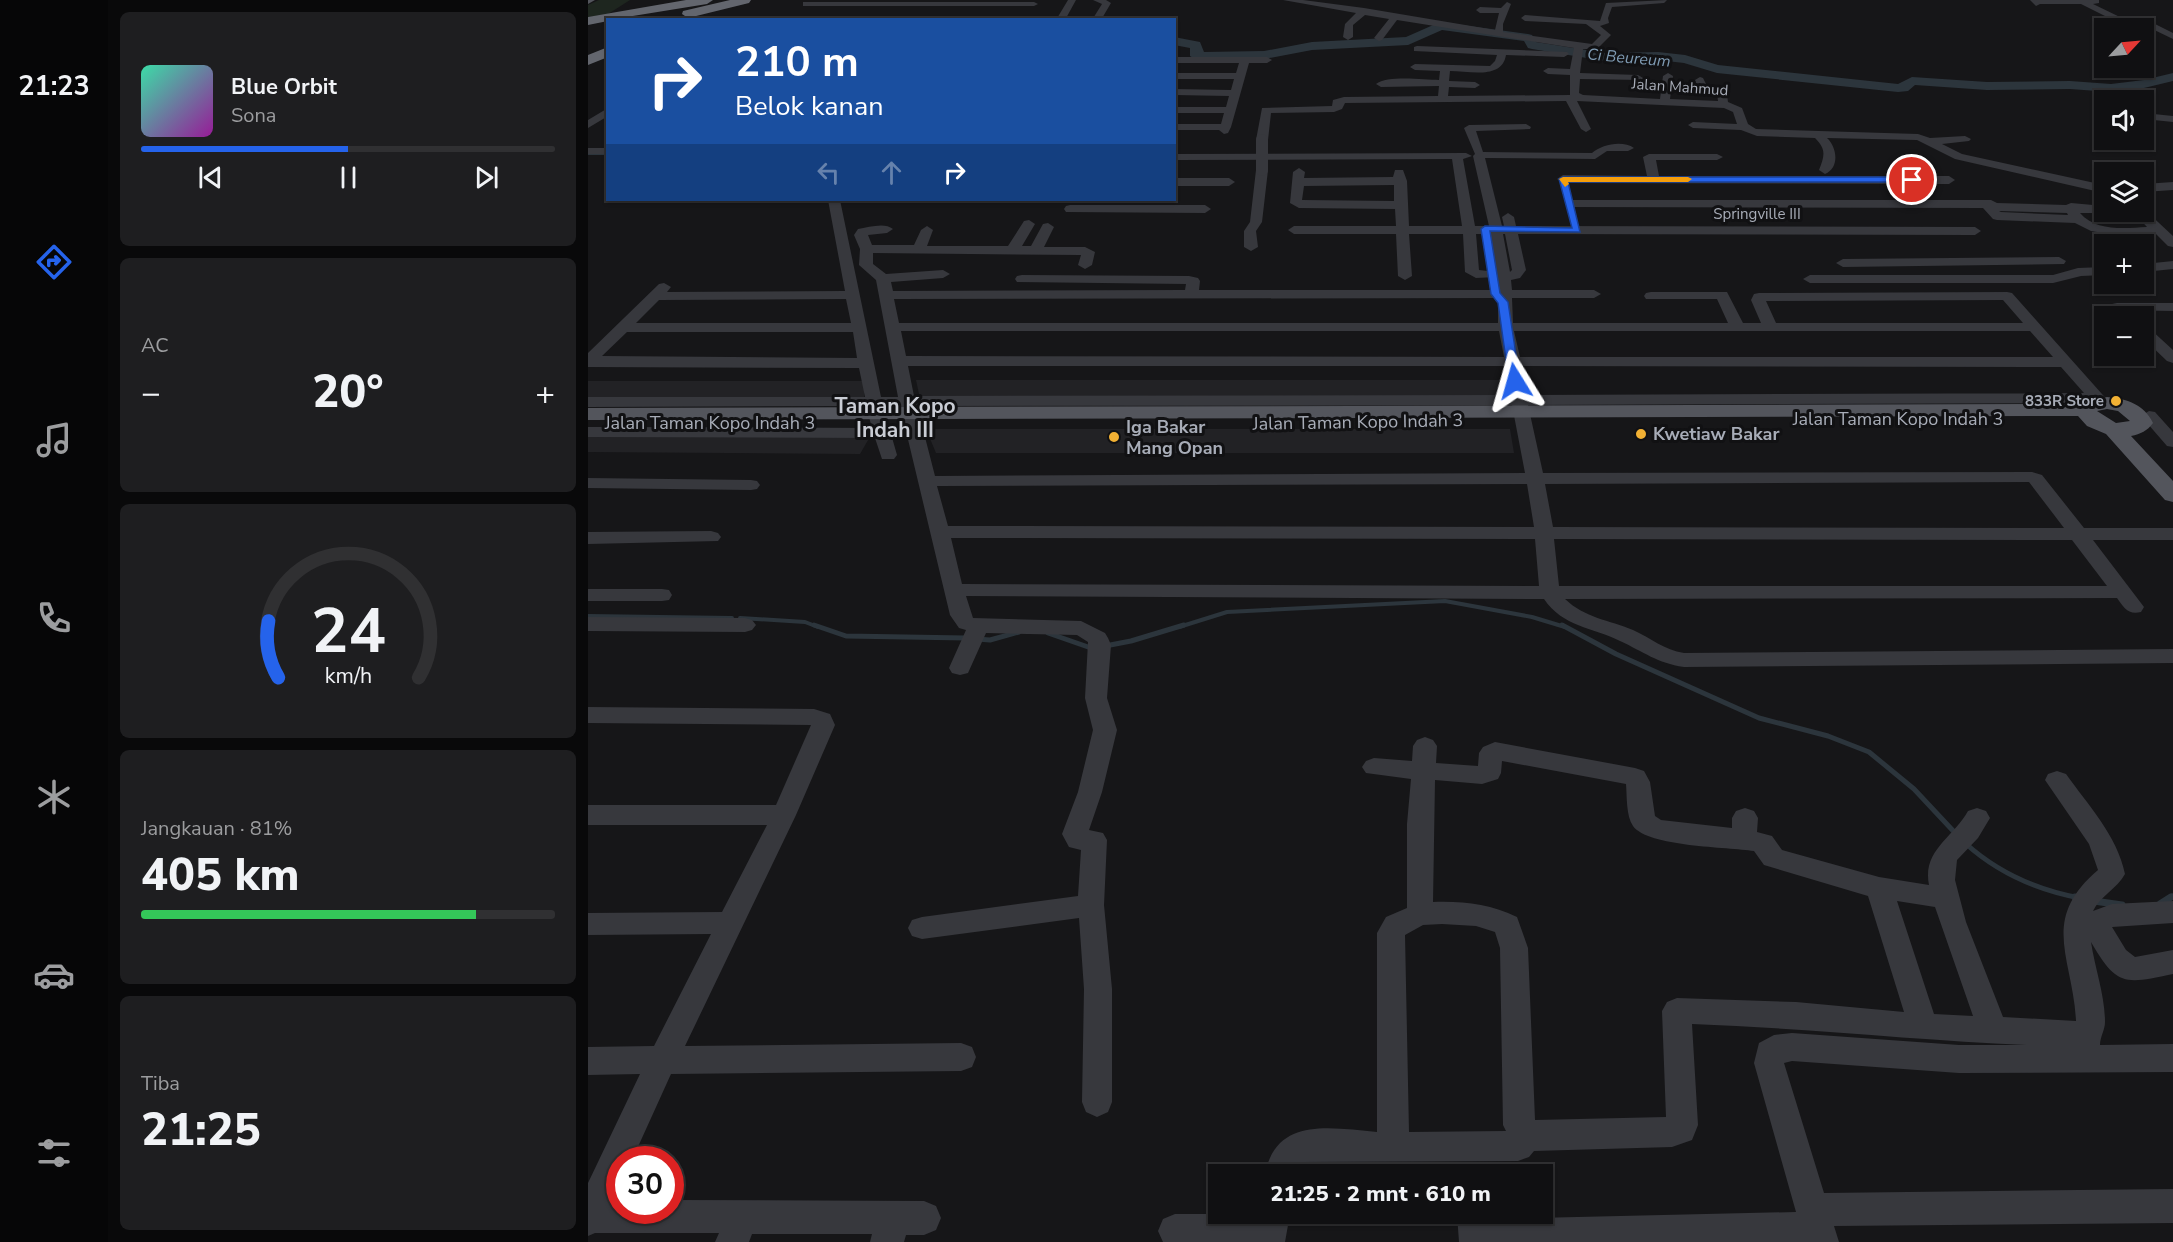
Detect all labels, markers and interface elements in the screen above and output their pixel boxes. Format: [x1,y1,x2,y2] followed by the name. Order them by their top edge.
[2094,18,2154,78] north arrow
[2094,18,2154,366] map controls
[735,34,859,91] text: 210 m
[636,42,714,120] icon: right
[1586,43,1672,73] water label: Ci Beureum
[18,68,90,105] text: 21:23
[231,72,337,102] text: Blue Orbit
[1630,74,1729,100] street label: Jalan Mahmud
[735,88,884,125] text: Belok kanan
[2094,90,2154,150] button: sound
[231,102,276,129] text: Sona
[1886,154,1937,205] pin
[812,156,845,189] icon: left
[875,156,908,189] icon: ahead
[938,156,971,189] icon: right
[194,161,227,194] icon: previous
[332,161,365,194] icon: pause
[470,161,503,194] icon: next
[2094,162,2154,222] button: layers
[1895,163,1928,196] icon: arrive
[1713,204,1801,224] street label: Springville III
[2094,234,2154,294] button: +
[33,241,75,283] icon: directions
[2094,306,2154,366] button: −
[141,332,169,359] text: AC
[1483,349,1547,413] position arrow
[312,362,384,423] text: 20°
[141,371,161,416] text: −
[535,371,555,416] text: +
[2025,391,2104,411] place label: 833R Store
[834,392,956,444] district label: Taman Kopo Indah III
[2109,394,2123,408] marker: 833R Store
[1792,407,2003,431] street label: Jalan Taman Kopo Indah 3
[1252,408,1463,436] street label: Jalan Taman Kopo Indah 3
[604,411,815,435] street label: Jalan Taman Kopo Indah 3
[1126,415,1223,460] place label: Iga Bakar Mang Opan
[33,419,75,461] icon: music
[1653,422,1779,446] place label: Kwetiaw Bakar
[1634,427,1648,441] marker: Kwetiaw Bakar
[1107,430,1121,444] marker: Iga Bakar Mang Opan
[311,589,385,674] text: 24
[33,597,75,639] icon: phone
[324,661,372,691] text: km/h
[33,776,75,818] icon: climate
[141,815,292,842] text: Jangkauan · 81%
[141,845,300,906] text: 405 km
[33,954,75,996] icon: car
[141,1070,180,1097] text: Tiba
[141,1100,261,1161] text: 21:25
[33,1132,75,1174] icon: filters
[606,1146,684,1224] speed limit sign: 30
[1270,1179,1491,1209] text: 21:25 · 2 mnt · 610 m

